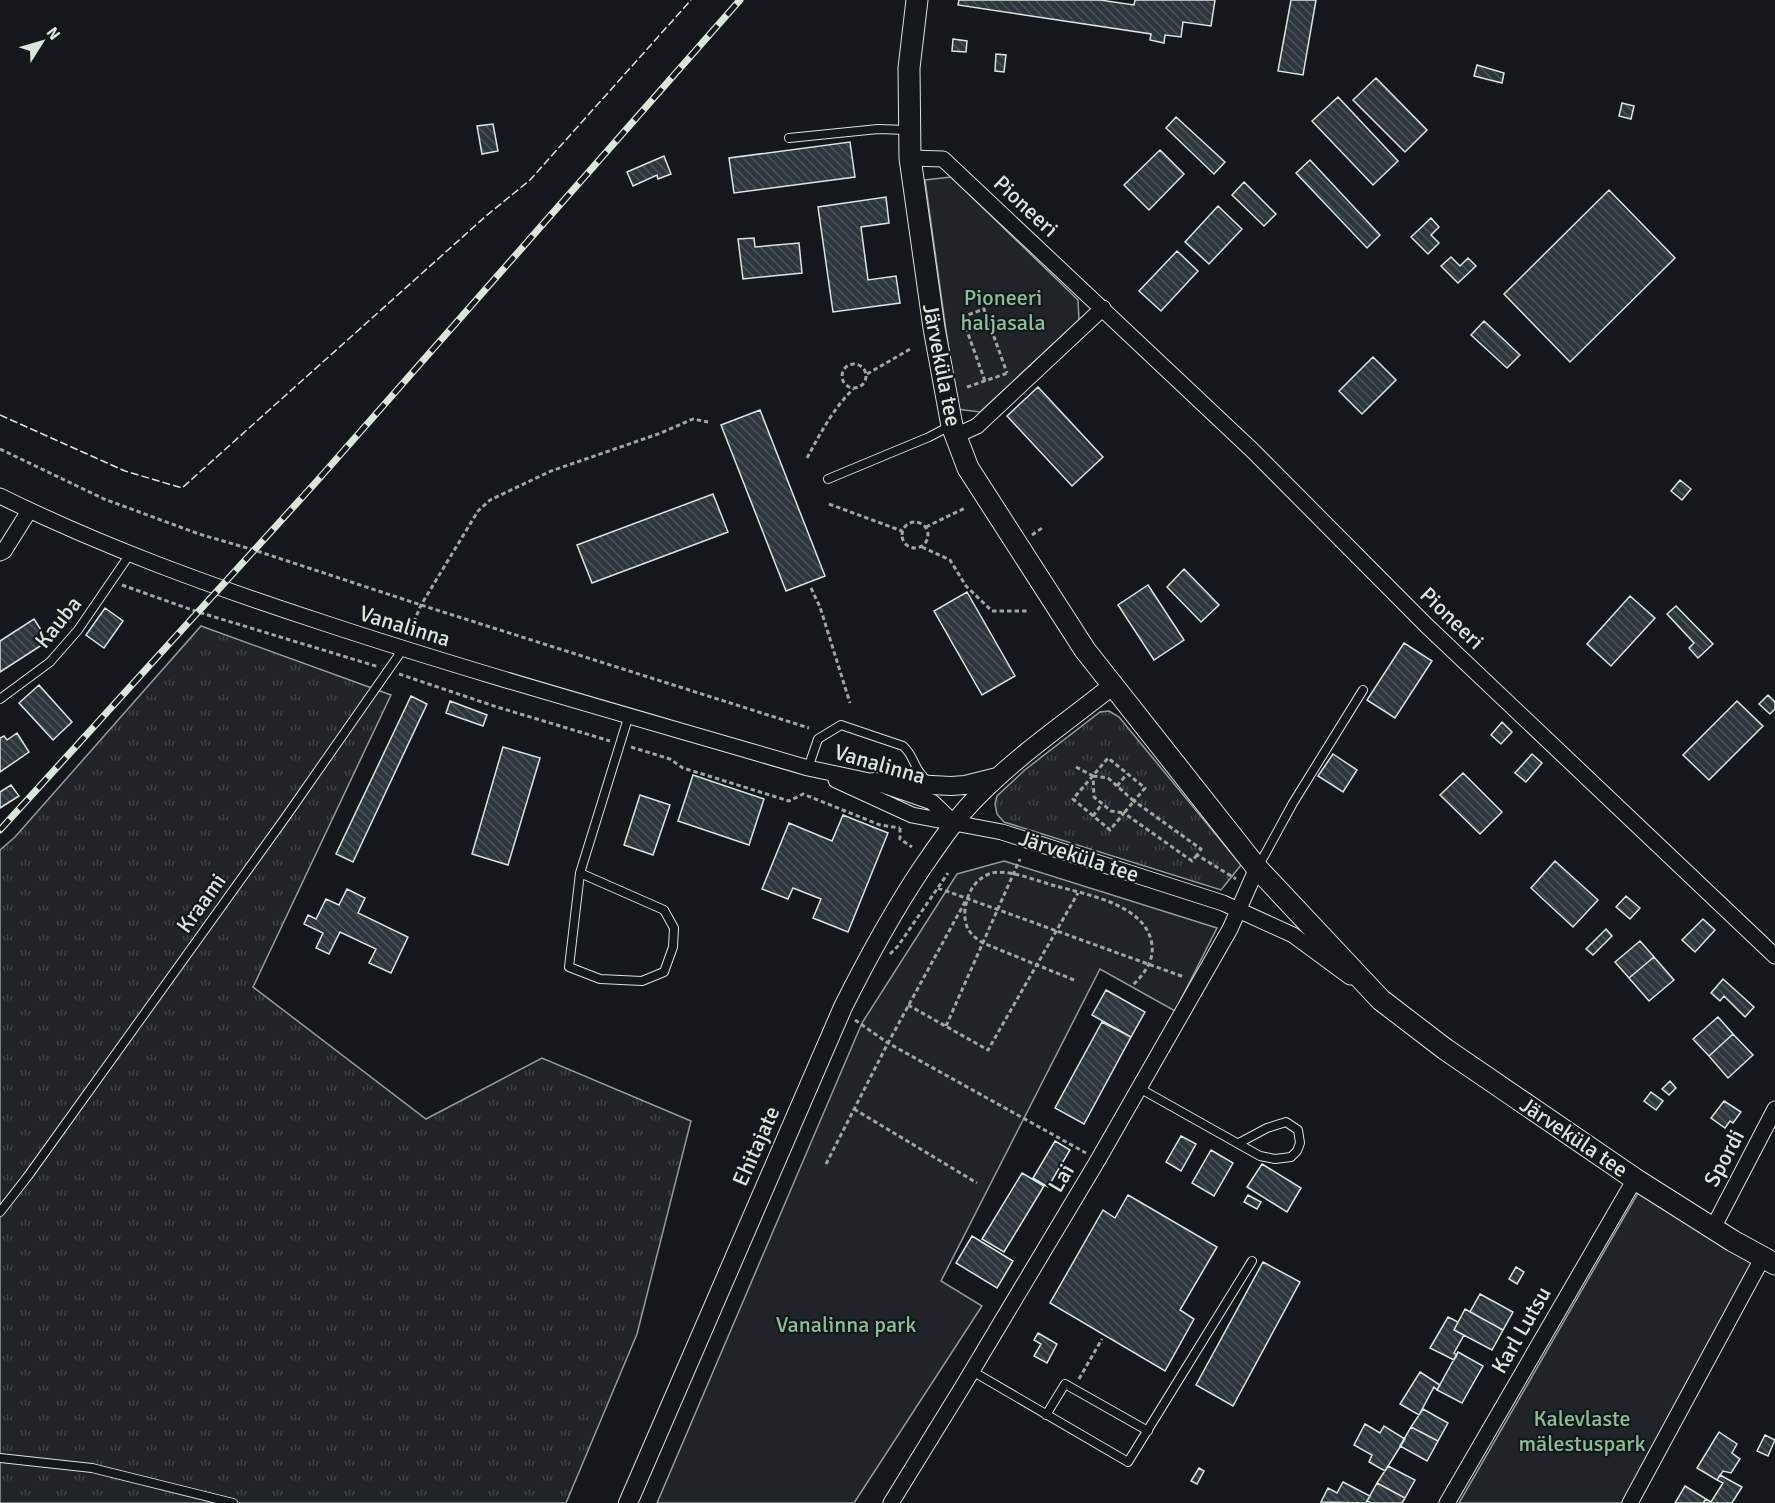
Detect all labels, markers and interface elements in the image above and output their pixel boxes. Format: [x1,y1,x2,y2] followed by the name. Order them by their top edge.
[12,12,72,72] north arrow
[42,23,65,44] text: N
[988,169,1064,243] street label: Pioneeri
[960,284,1046,336] park label: Pioneeri haljasala
[917,301,967,429] street label: Järveküla tee
[1414,581,1490,655] street label: Pioneeri
[29,591,87,653] street label: Kauba
[356,599,454,653] street label: Vanalinna
[831,738,929,790] street label: Vanalinna
[1016,824,1142,888] street label: Järveküla tee
[170,868,232,938] street label: Kraami
[1515,1091,1633,1183] street label: Järveküla tee
[726,1102,786,1190] street label: Ehitajate
[1698,1125,1750,1191] street label: Spordi
[1042,1159,1080,1197] street label: Lai
[1485,1282,1557,1378] street label: Karl Lutsu
[776,1311,916,1338] park label: Vanalinna park
[1519,1405,1645,1457] park label: Kalevlaste mälestuspark

